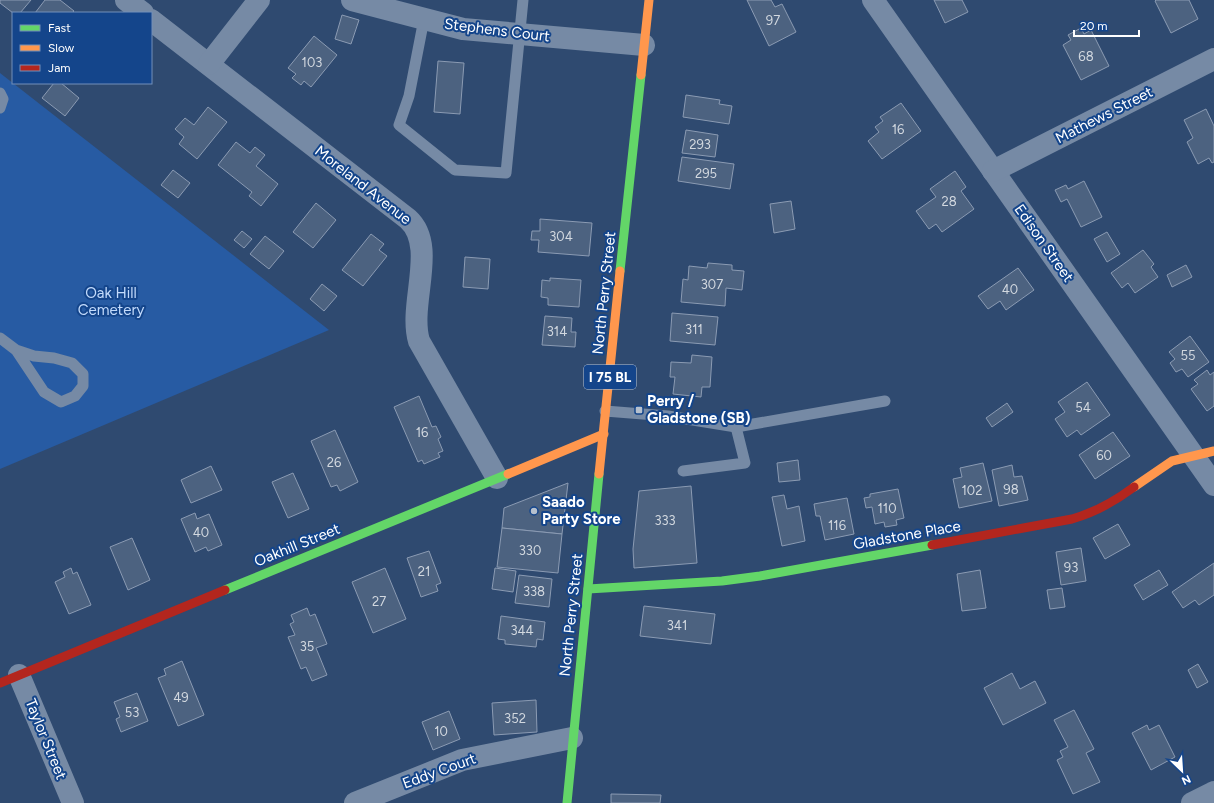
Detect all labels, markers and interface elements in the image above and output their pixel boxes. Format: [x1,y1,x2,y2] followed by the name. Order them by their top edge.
[12,12,152,84] legend
[1074,12,1139,38] scale bar
[766,13,780,28] house number: 97
[443,15,551,45] street label: Stephens Court
[1080,19,1108,33] text: 20 m
[48,21,71,35] text: Fast
[48,41,75,55] text: Slow
[1078,49,1094,64] house number: 68
[302,55,322,70] house number: 103
[48,61,71,75] text: Jam
[1052,83,1156,147] street label: Mathews Street
[892,122,904,137] house number: 16
[689,137,711,152] house number: 293
[311,142,415,228] street label: Moreland Avenue
[695,166,717,181] house number: 295
[941,194,957,209] house number: 28
[1011,201,1078,286] street label: Edison Street
[549,229,573,244] house number: 304
[589,230,619,355] street label: North Perry Street
[701,277,723,292] house number: 307
[1002,282,1018,297] house number: 40
[78,284,144,319] park label: Oak Hill Cemetery
[685,322,703,337] house number: 311
[547,324,567,339] house number: 314
[1181,348,1195,363] house number: 55
[584,365,636,389] road number: I 75 BL
[647,392,751,427] place label: Perry / Gladstone (SB)
[1075,400,1091,415] house number: 54
[634,405,644,415] marker: Perry / Gladstone (SB)
[416,425,428,440] house number: 16
[1096,448,1112,463] house number: 60
[327,455,341,470] house number: 26
[1003,482,1019,497] house number: 98
[962,483,982,498] house number: 102
[542,493,621,528] place label: Saado Party Store
[877,501,897,516] house number: 110
[529,506,539,516] marker: Saado Party Store
[654,513,676,528] house number: 333
[852,517,962,553] street label: Gladstone Place
[828,518,846,533] house number: 116
[252,520,343,570] street label: Oakhill Street
[193,525,209,540] house number: 40
[519,543,541,558] house number: 330
[556,552,586,677] street label: North Perry Street
[1064,560,1078,575] house number: 93
[418,564,430,579] house number: 21
[523,584,545,599] house number: 338
[372,594,386,609] house number: 27
[667,618,687,633] house number: 341
[510,623,534,638] house number: 344
[300,639,314,654] house number: 35
[173,690,189,705] house number: 49
[22,696,70,782] street label: Taylor Street
[125,705,139,720] house number: 53
[504,711,526,726] house number: 352
[434,724,448,739] house number: 10
[400,749,478,793] street label: Eddy Court
[1162,751,1202,791] north arrow
[1179,772,1193,787] text: N

